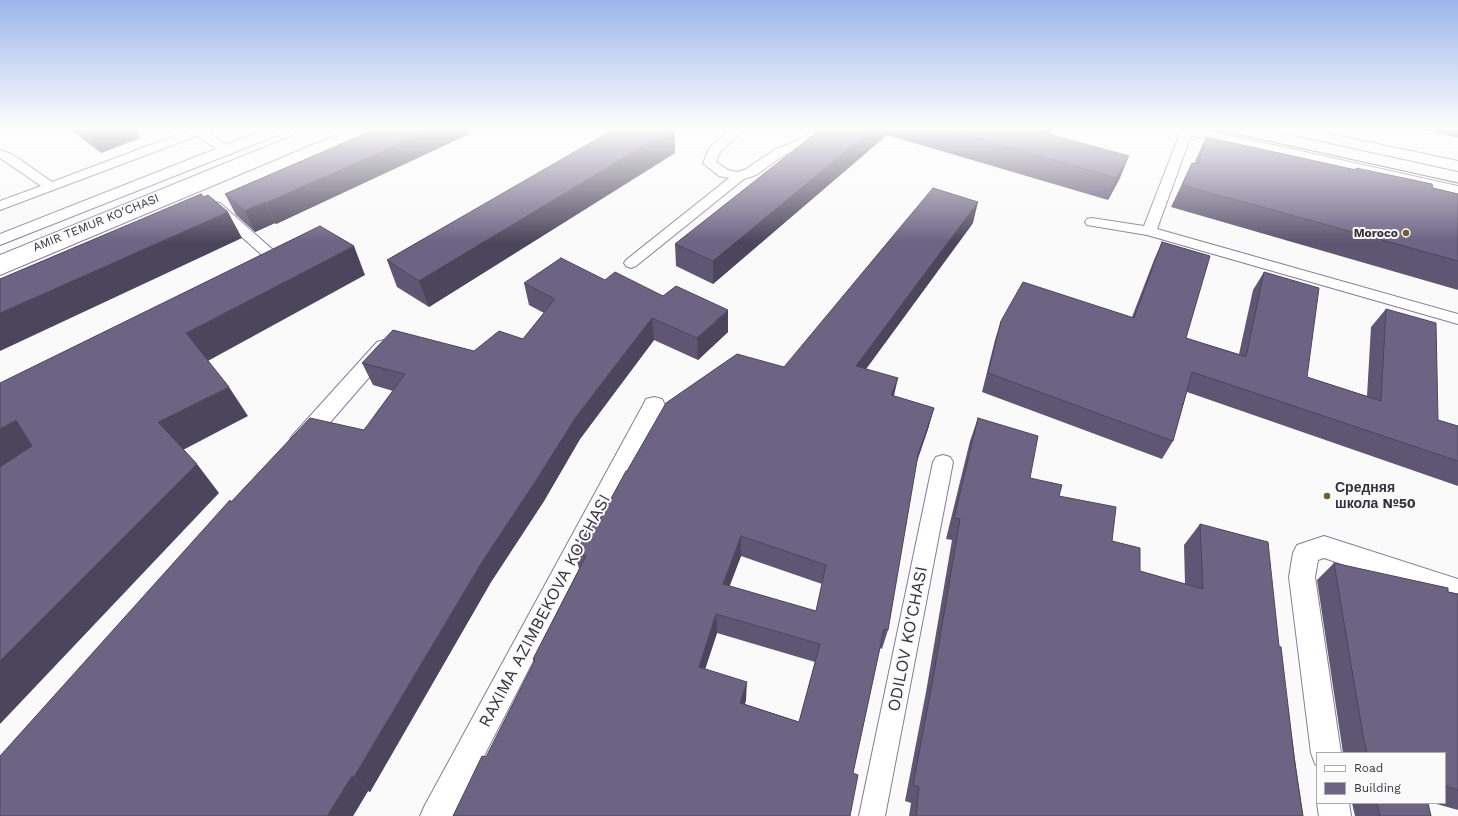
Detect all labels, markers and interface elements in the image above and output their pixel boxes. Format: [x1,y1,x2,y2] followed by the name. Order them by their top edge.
[31,191,161,255] street label: AMIR TEMUR KO'CHASI
[1354,226,1398,240] place label: Moroco
[1401,228,1411,238] marker: Moroco
[1335,480,1416,512] place label: Средняя школа №50
[475,491,615,731] street label: RAXIMA AZIMBEKOVA KO'CHASI
[1322,491,1332,501] marker: Средняя школа №50
[884,565,932,713] street label: ODILOV KO'CHASI
[1316,752,1446,804] legend
[1354,761,1383,775] text: Road
[1354,781,1401,795] text: Building

